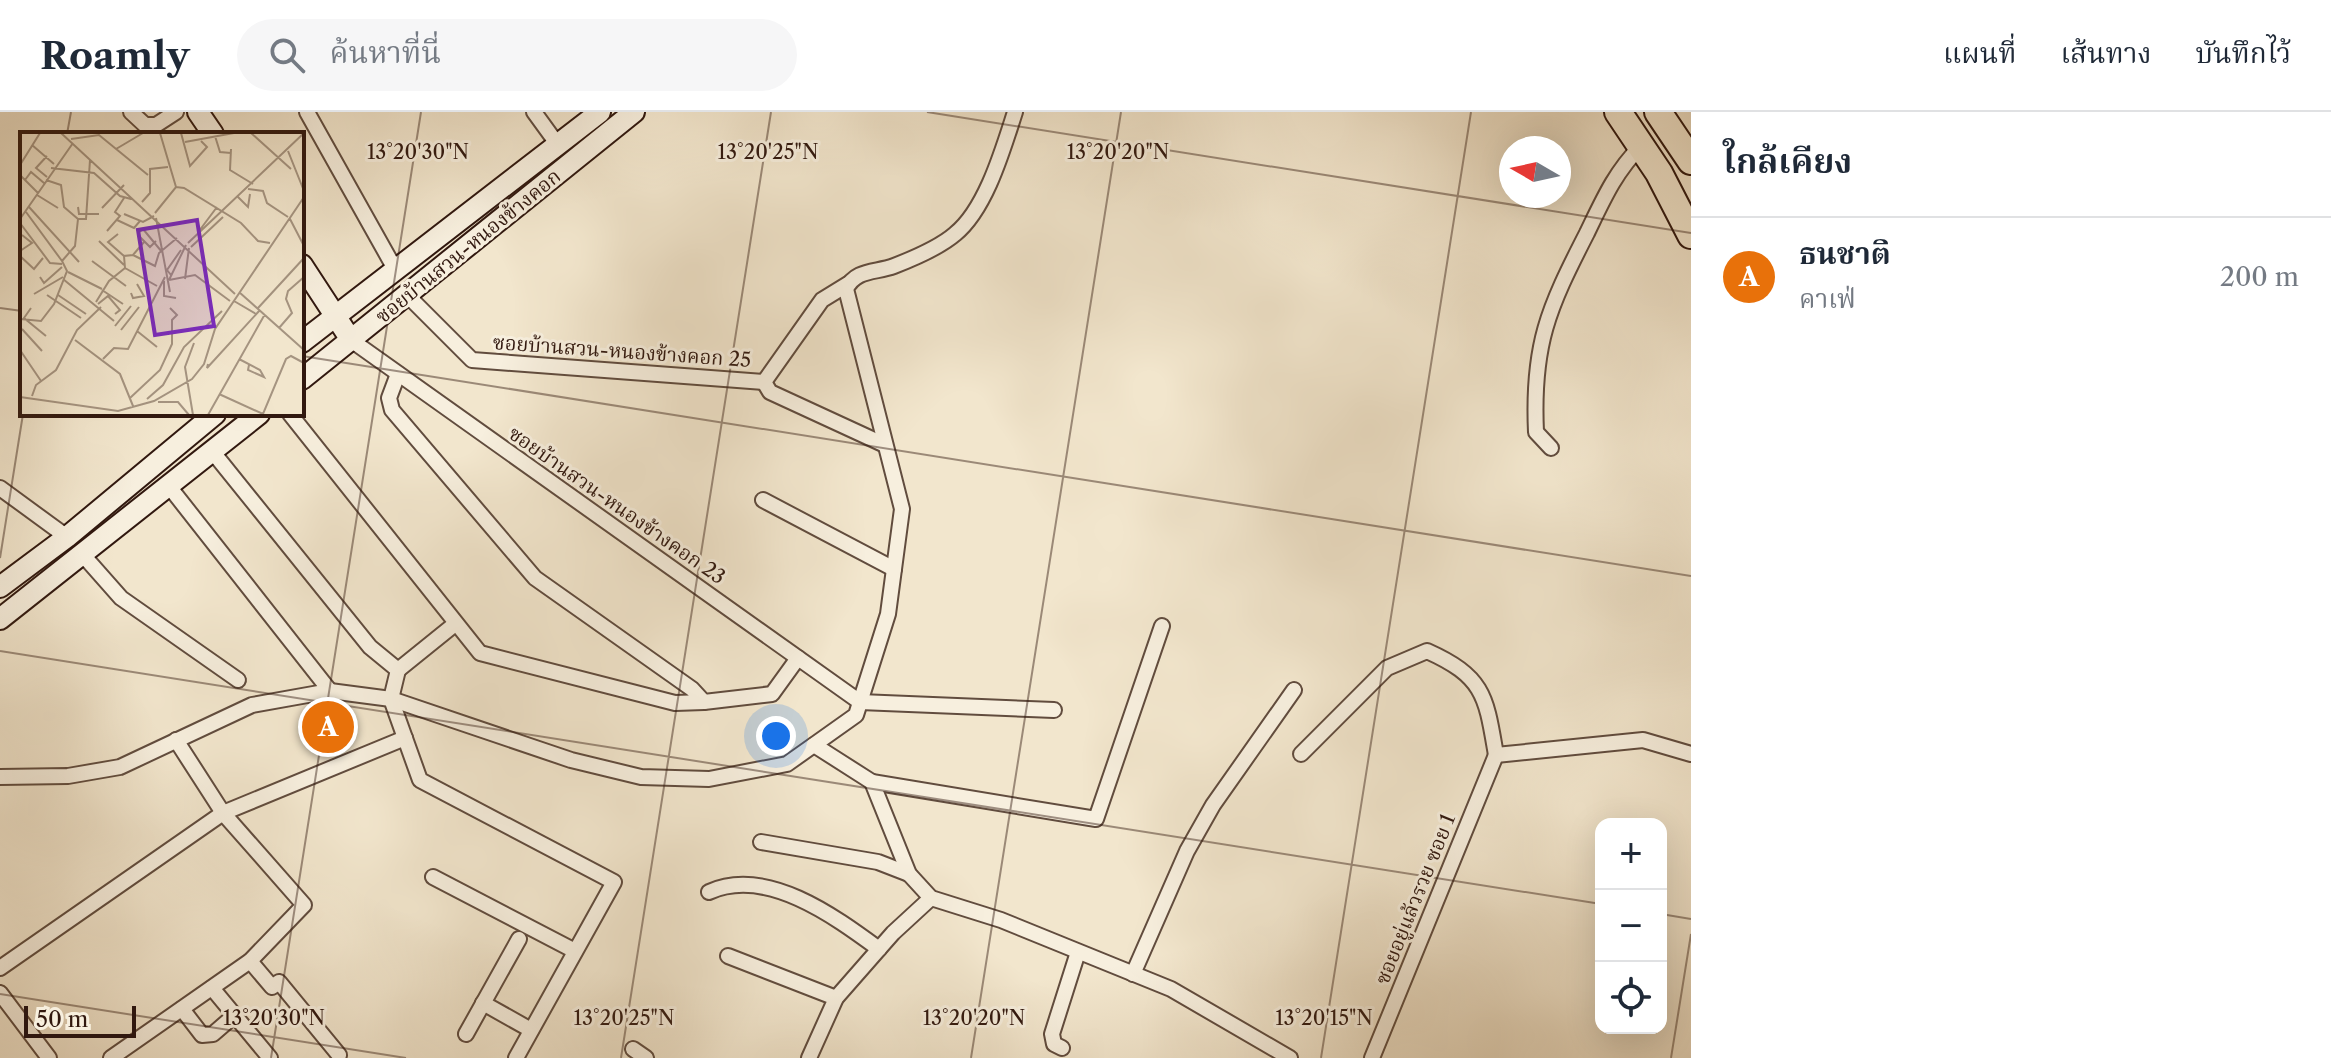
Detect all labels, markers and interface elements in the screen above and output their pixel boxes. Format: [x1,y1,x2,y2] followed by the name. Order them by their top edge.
[237,19,797,91] search box
[40,32,189,79] text: Roamly
[265,33,309,77] icon: search
[329,34,441,71] text: ค้นหาที่นี่
[1943,36,2016,70] text: แผนที่
[2060,36,2152,70] text: เส้นทาง
[2196,36,2291,70] text: บันทึกไว้
[20,132,304,416] inset map
[1499,136,1571,208] north arrow
[367,140,469,164] text: 13°20'30"N
[718,140,818,164] text: 13°20'25"N
[1067,140,1169,164] text: 13°20'20"N
[1723,140,1852,182] text: ใกล้เคียง
[371,164,565,328] street label: ซอยบ้านสวน-หนองข้างคอก
[1799,235,1891,272] text: ธนชาติ
[1739,261,1759,293] text: A
[2220,261,2299,293] text: 200 m
[1799,283,1856,315] text: คาเฟ่
[492,330,752,372] street label: ซอยบ้านสวน-หนองข้างคอก 25
[504,421,730,589] street label: ซอยบ้านสวน-หนองข้างคอก 23
[302,697,354,757] pin: A
[756,716,796,756] your location
[1370,810,1461,988] street label: ซอยอยู่แล้วรวย ซอย 1
[1595,818,1667,1034] map controls
[1595,818,1667,890] button: +
[1595,890,1667,962] button: −
[1595,962,1667,1034] button: locate
[24,1002,136,1038] scale bar
[36,1006,88,1033] text: 50 m
[223,1006,325,1030] text: 13°20'30"N
[574,1006,674,1030] text: 13°20'25"N
[923,1006,1025,1030] text: 13°20'20"N
[1275,1006,1373,1030] text: 13°20'15"N

